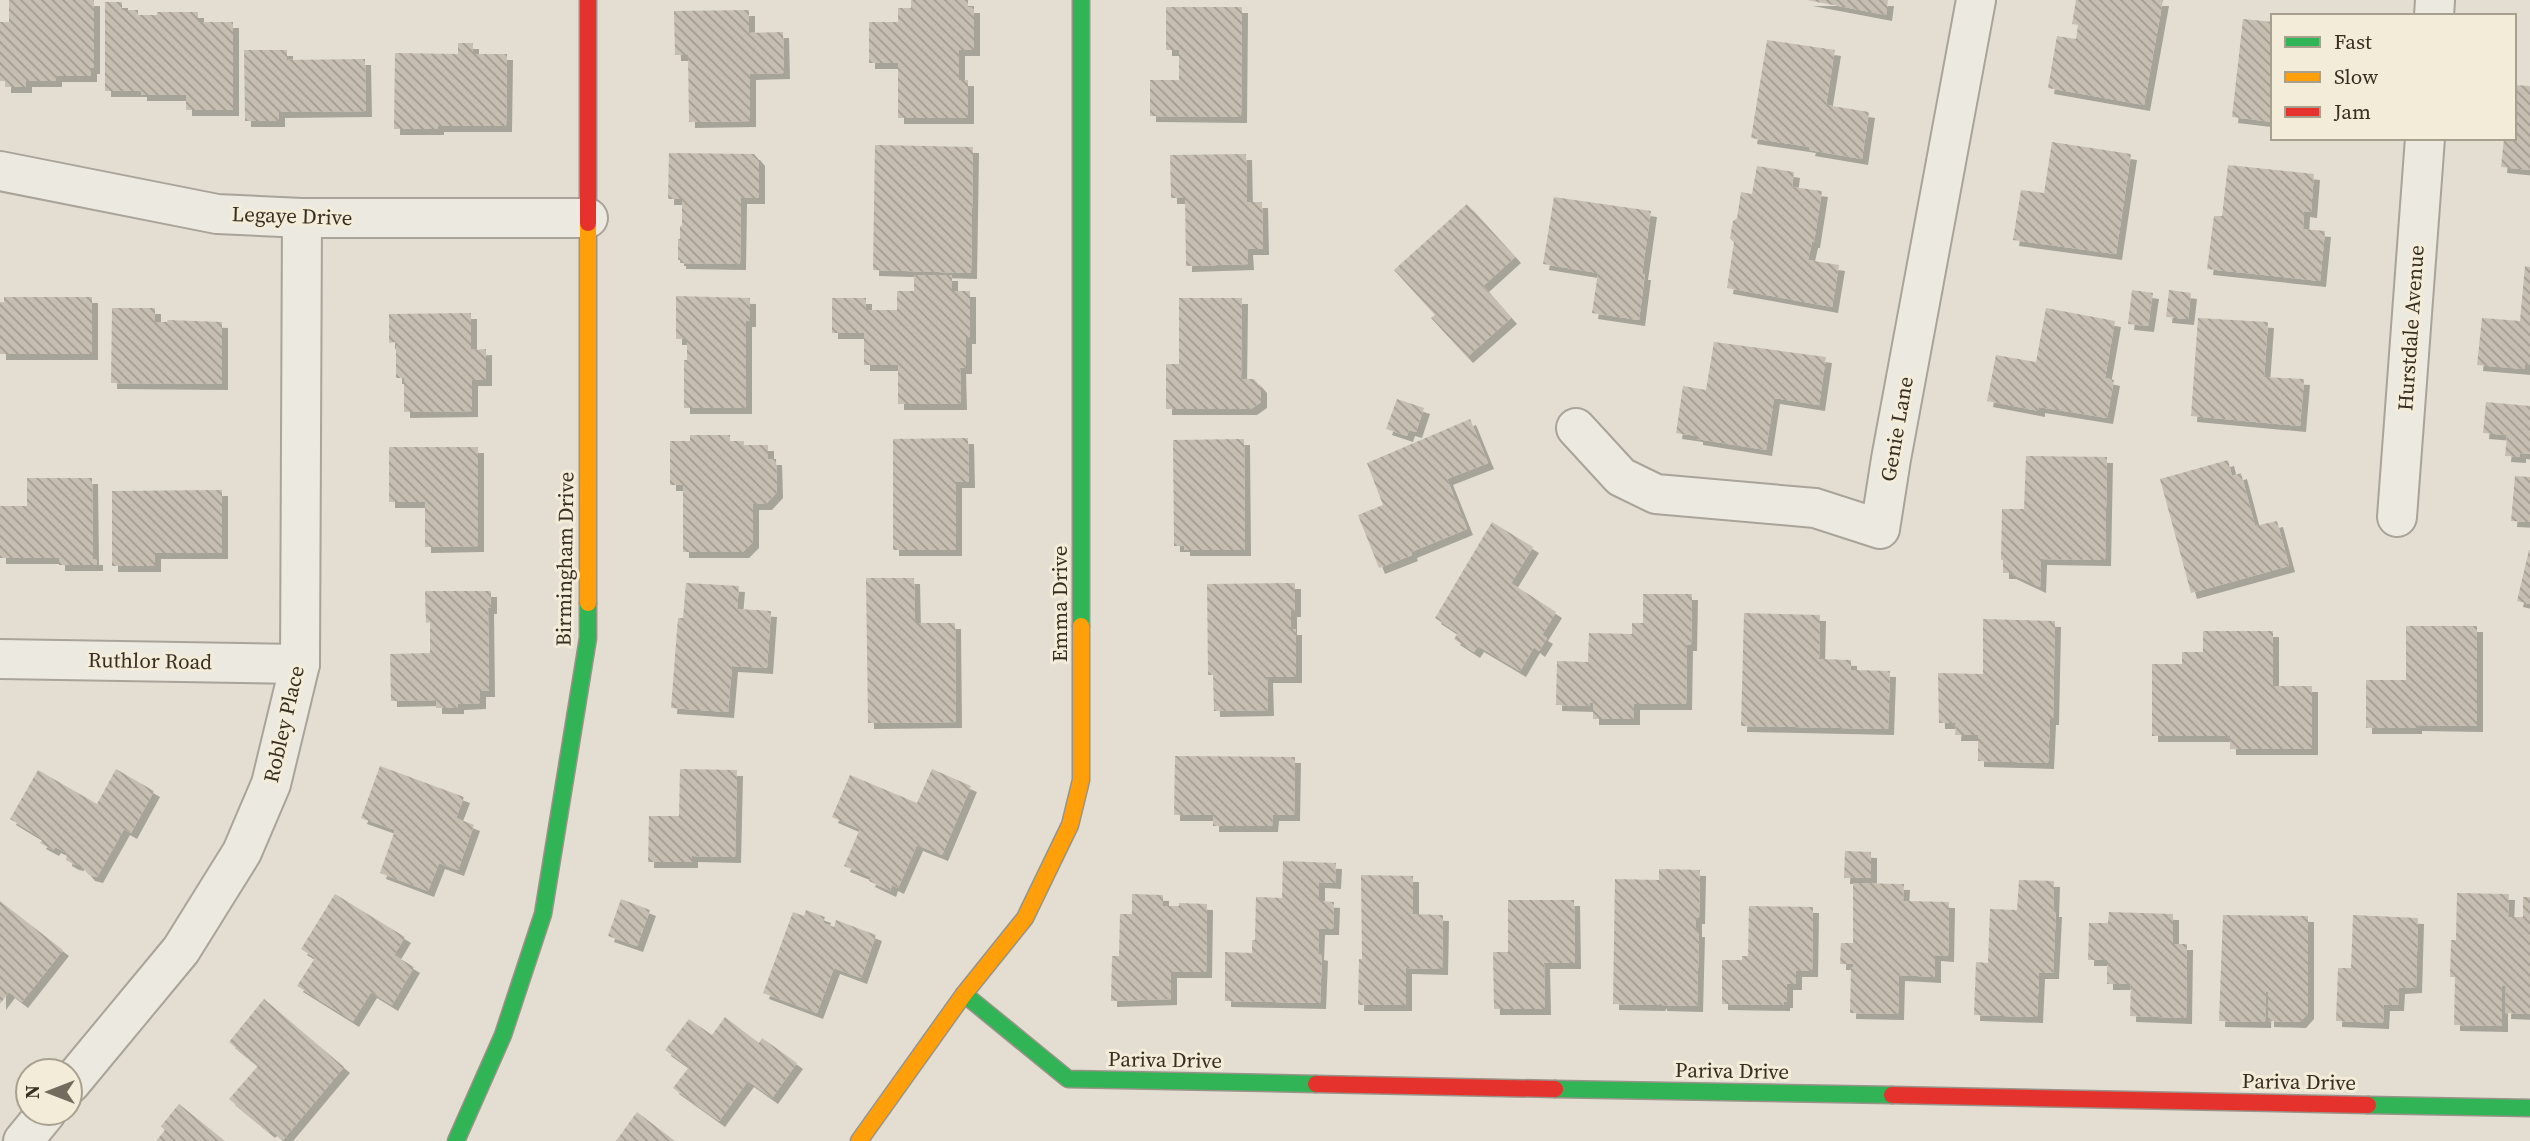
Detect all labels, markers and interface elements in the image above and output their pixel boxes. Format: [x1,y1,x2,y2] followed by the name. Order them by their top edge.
[2271,14,2516,140] legend
[2334,27,2372,56] text: Fast
[2334,62,2378,91] text: Slow
[2333,97,2371,126] text: Jam
[231,199,353,232] street label: Legaye Drive
[2390,244,2431,412] street label: Hurstdale Avenue
[1873,374,1920,484] street label: Genie Lane
[548,471,581,647] street label: Birmingham Drive
[1045,546,1074,662] street label: Emma Drive
[88,645,212,676] street label: Ruthlor Road
[256,663,311,785] street label: Robley Place
[1108,1044,1222,1075] street label: Pariva Drive
[1675,1055,1789,1086] street label: Pariva Drive
[14,1057,84,1127] north arrow
[2242,1066,2356,1097] street label: Pariva Drive
[19,1085,45,1099] text: N

